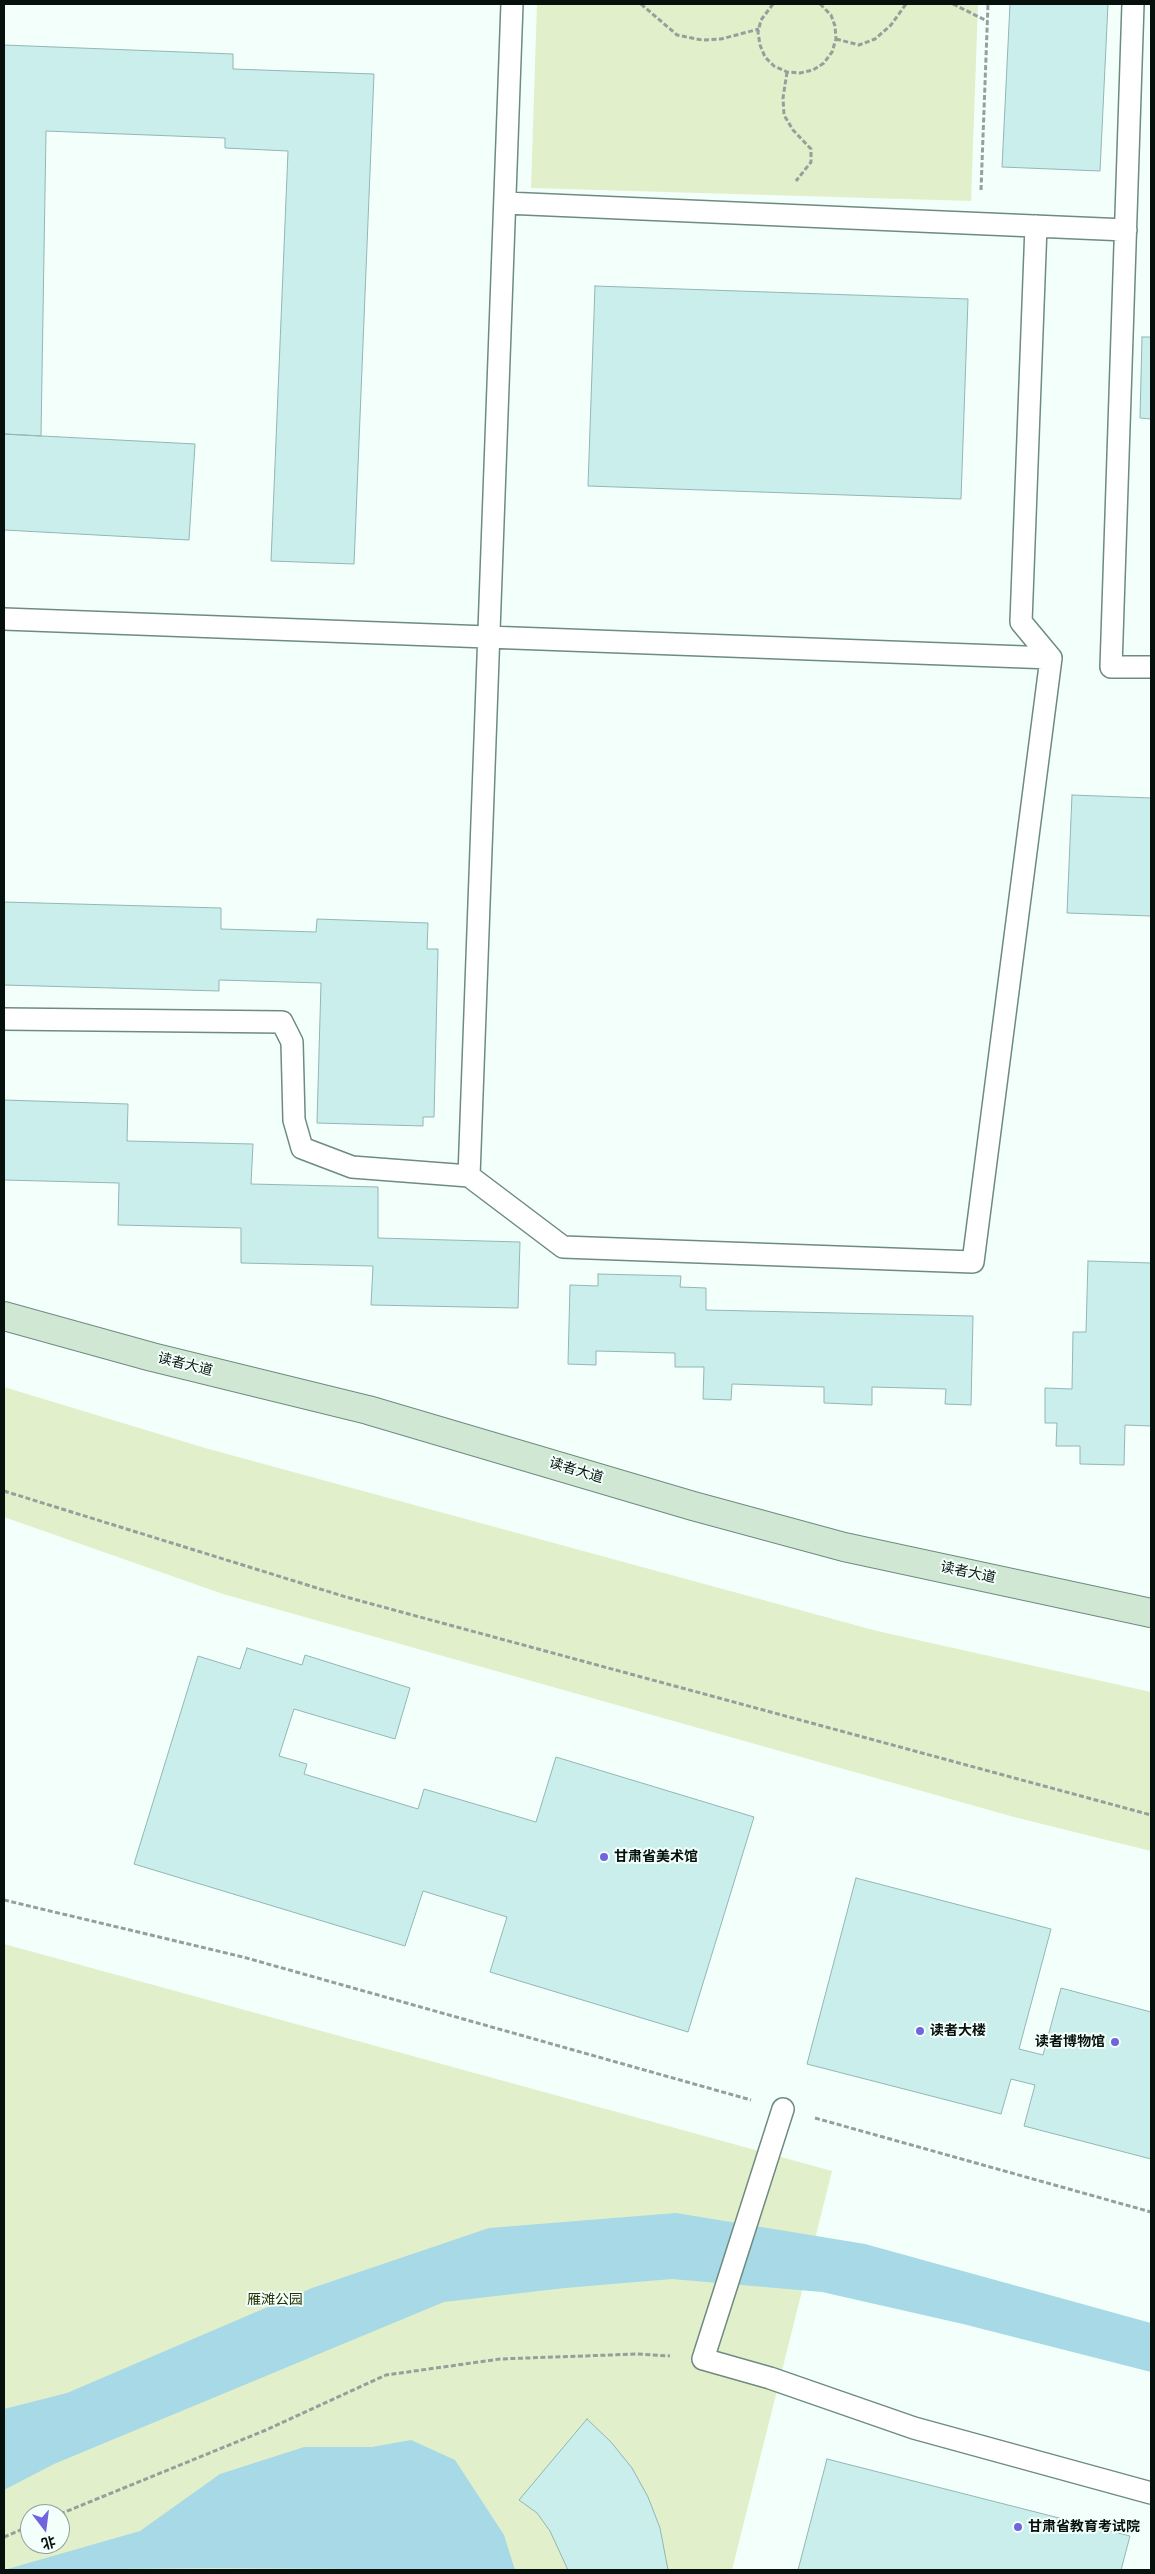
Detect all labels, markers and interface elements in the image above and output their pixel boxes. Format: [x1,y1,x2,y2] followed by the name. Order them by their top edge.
[156,1350,214,1380] street label: 读者大道
[547,1455,605,1487] street label: 读者大道
[939,1559,997,1587] street label: 读者大道
[614,1849,698,1865] place label: 甘肃省美术馆
[598,1851,610,1863] marker: 甘肃省美术馆
[930,2023,986,2039] place label: 读者大楼
[914,2025,926,2037] marker: 读者大楼
[1035,2034,1105,2050] place label: 读者博物馆
[1109,2036,1121,2048] marker: 读者博物馆
[247,2292,303,2308] park label: 雁滩公园
[20,2504,70,2554] north arrow
[1028,2519,1140,2535] place label: 甘肃省教育考试院
[1012,2521,1024,2533] marker: 甘肃省教育考试院
[40,2533,57,2552] text: 北

